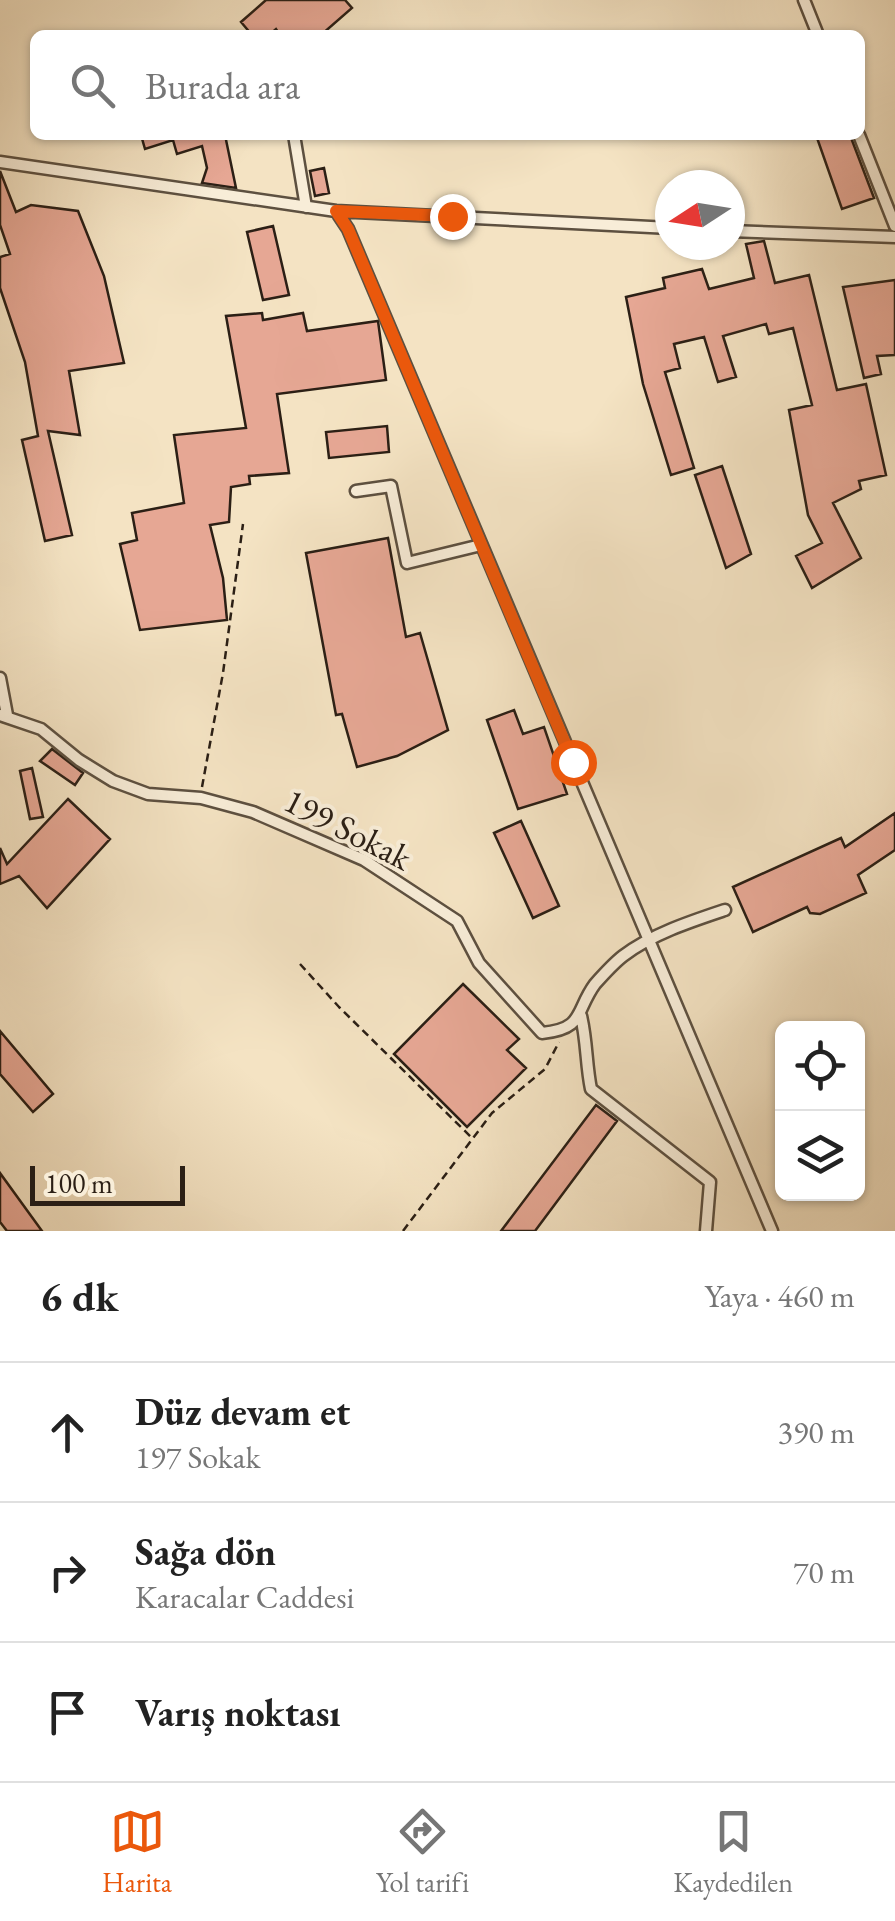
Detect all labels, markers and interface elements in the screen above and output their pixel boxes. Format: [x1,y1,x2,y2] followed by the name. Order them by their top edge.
[30,30,865,140] search box
[65,58,120,113] icon: search
[145,61,300,110] text: Burada ara
[655,170,745,260] north arrow
[430,194,476,240] route end
[551,740,597,786] route start
[277,777,420,880] street label: 199 Sokak
[775,1021,865,1201] map controls
[775,1021,865,1111] button: locate
[775,1111,865,1201] button: layers
[30,1161,185,1206] scale bar
[45,1165,113,1201] text: 100 m
[40,1269,118,1324] text: 6 dk
[704,1275,855,1317] text: Yaya · 460 m
[135,1387,350,1436] text: Düz devam et
[40,1405,95,1460] icon: ahead
[778,1411,855,1453] text: 390 m
[135,1436,261,1478] text: 197 Sokak
[135,1527,276,1576] text: Sağa dön
[40,1545,95,1600] icon: right
[793,1551,855,1593] text: 70 m
[135,1576,354,1618] text: Karacalar Caddesi
[40,1685,95,1740] icon: arrive
[135,1688,341,1737] text: Varış noktası
[102,1804,172,1900] tab: Harita
[376,1804,469,1900] tab: Yol tarifi
[673,1804,793,1900] tab: Kaydedilen

